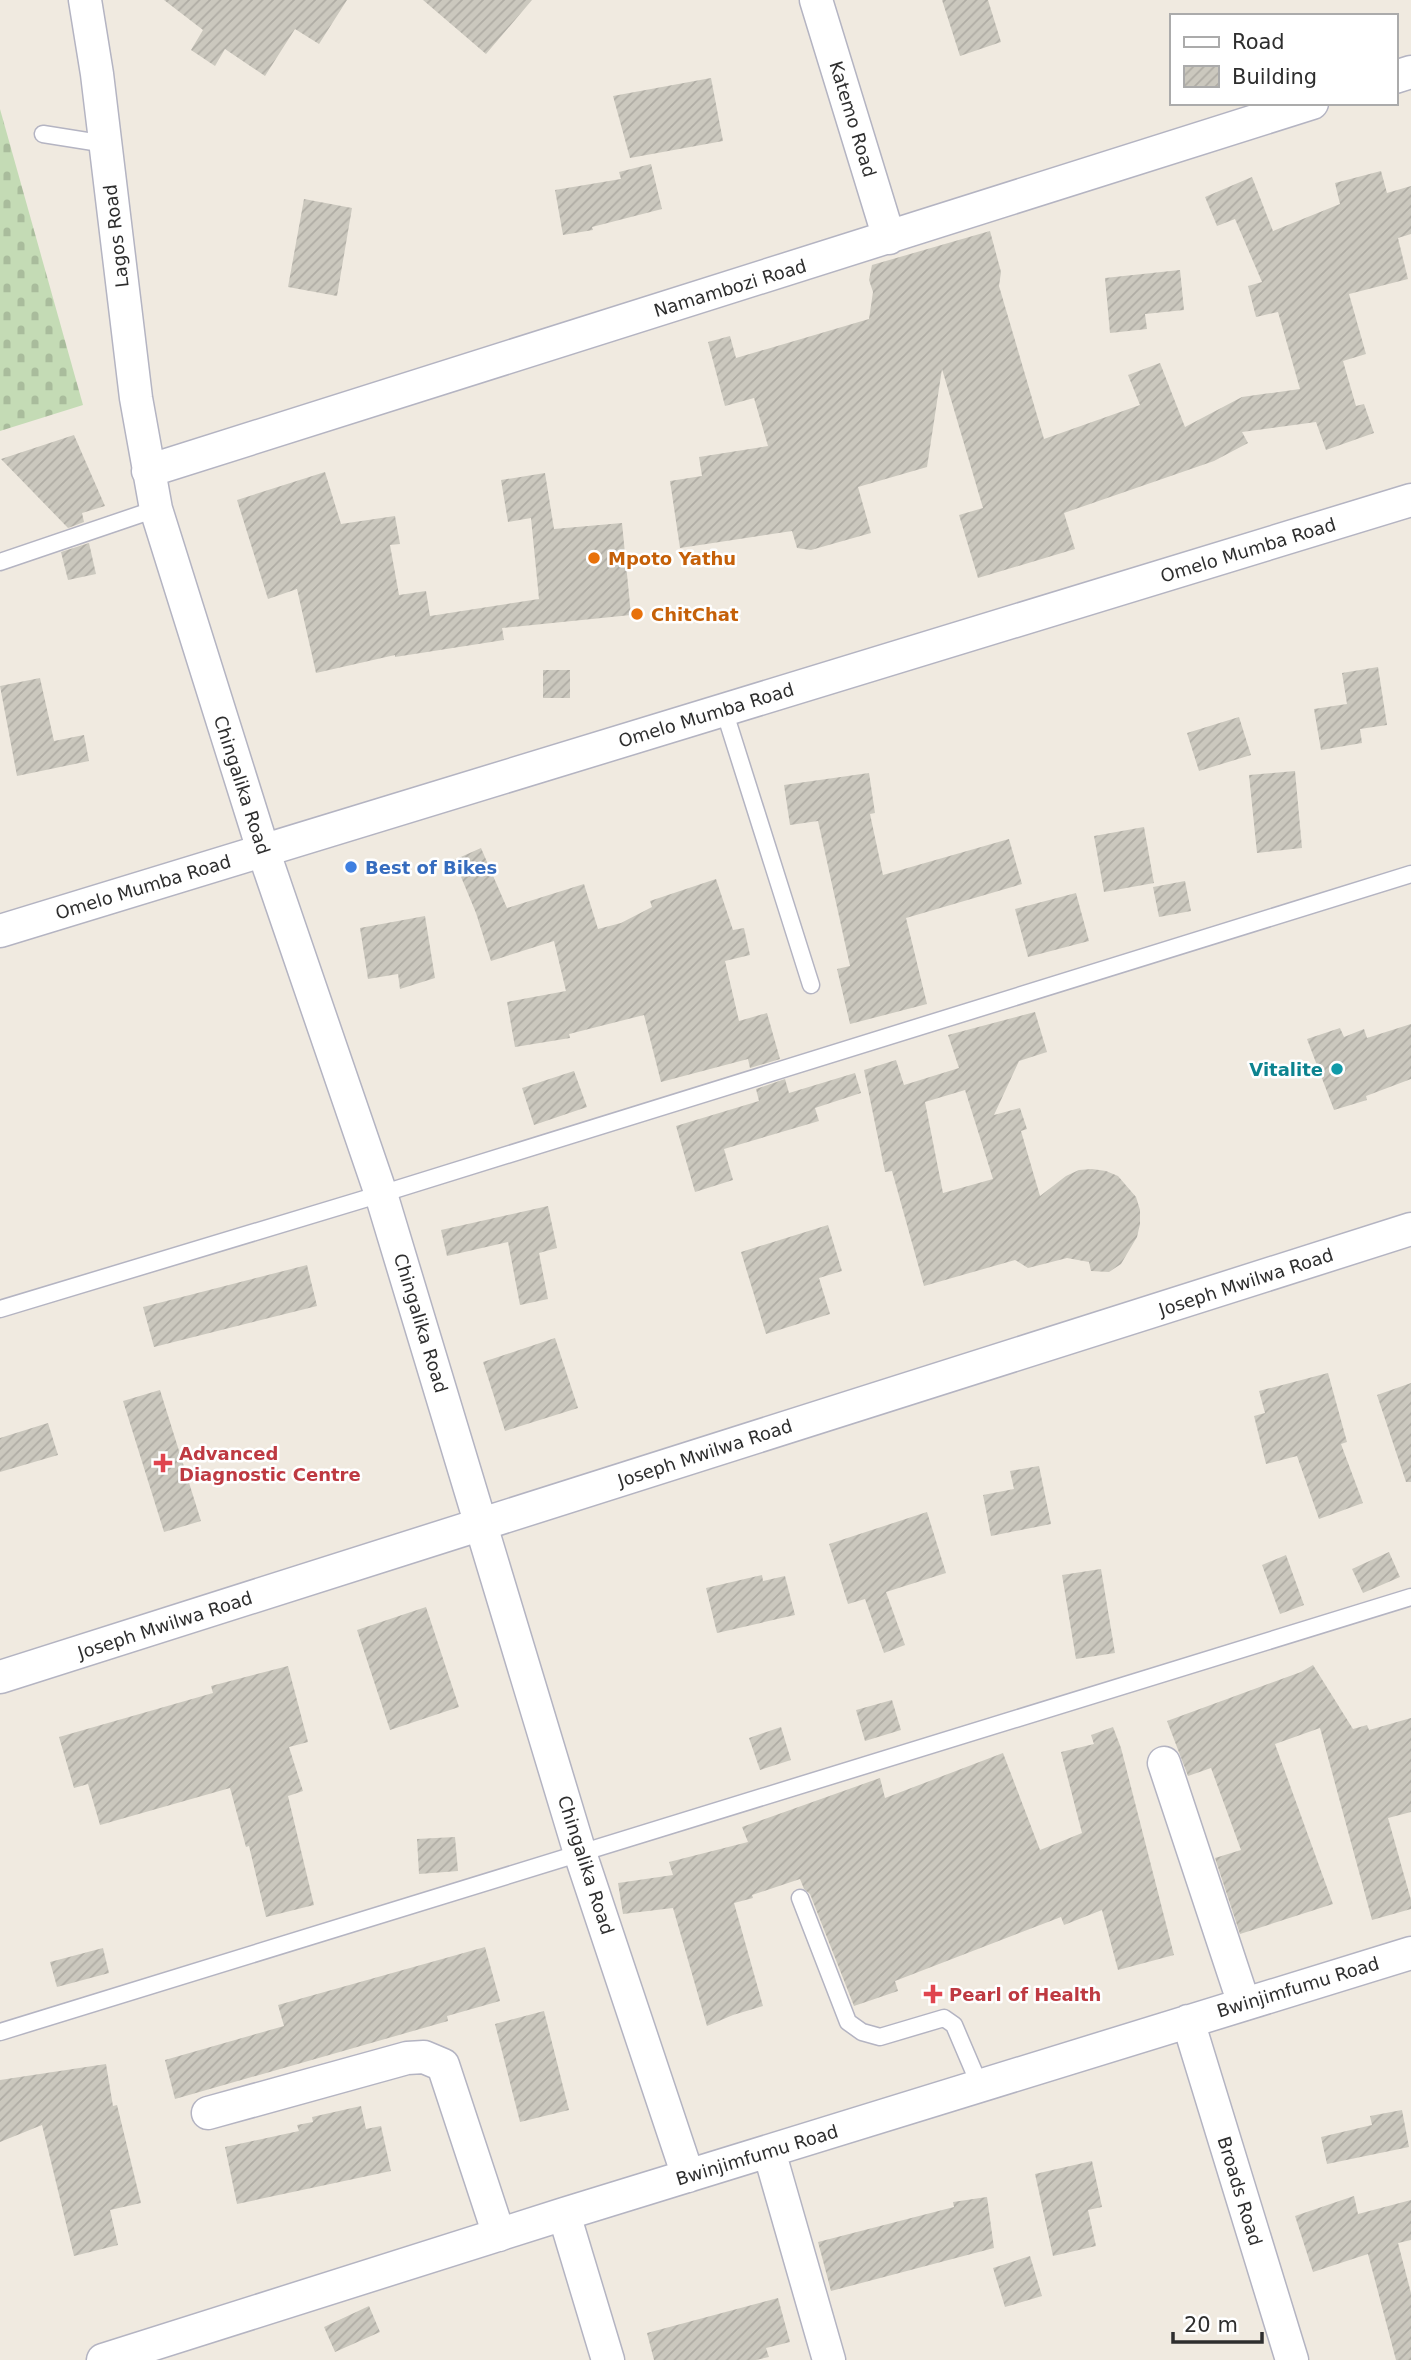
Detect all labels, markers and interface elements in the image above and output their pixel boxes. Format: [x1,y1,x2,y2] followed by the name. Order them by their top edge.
[1170,14,1397,105] legend
[1232,30,1285,54] text: Road
[825,59,881,179] street label: Katemo Road
[1232,65,1317,89] text: Building
[99,183,133,289] street label: Lagos Road
[651,255,809,321] street label: Namambozi Road
[1158,513,1338,587] street label: Omelo Mumba Road
[608,548,736,569] place label: Mpoto Yathu
[586,550,602,566] marker: Mpoto Yathu
[651,604,739,625] place label: ChitChat
[629,606,645,622] marker: ChitChat
[616,678,796,752] street label: Omelo Mumba Road
[210,713,274,857] street label: Chingalika Road
[53,850,233,924] street label: Omelo Mumba Road
[365,857,497,878] place label: Best of Bikes
[343,859,359,875] marker: Best of Bikes
[1249,1059,1323,1080] place label: Vitalite
[1329,1061,1345,1077] marker: Vitalite
[1155,1244,1336,1320] street label: Joseph Mwilwa Road
[390,1251,452,1395] street label: Chingalika Road
[614,1415,795,1491] street label: Joseph Mwilwa Road
[179,1443,361,1485] place label: Advanced Diagnostic Centre
[153,1453,173,1473] marker: Advanced Diagnostic Centre
[74,1587,255,1663] street label: Joseph Mwilwa Road
[554,1793,618,1937] street label: Chingalika Road
[1214,1952,1382,2022] street label: Bwinjimfumu Road
[923,1984,943,2004] marker: Pearl of Health
[949,1984,1101,2005] place label: Pearl of Health
[673,2120,841,2190] street label: Bwinjimfumu Road
[1213,2134,1267,2248] street label: Broads Road
[1173,2300,1262,2344] scale bar
[1184,2313,1238,2337] text: 20 m

